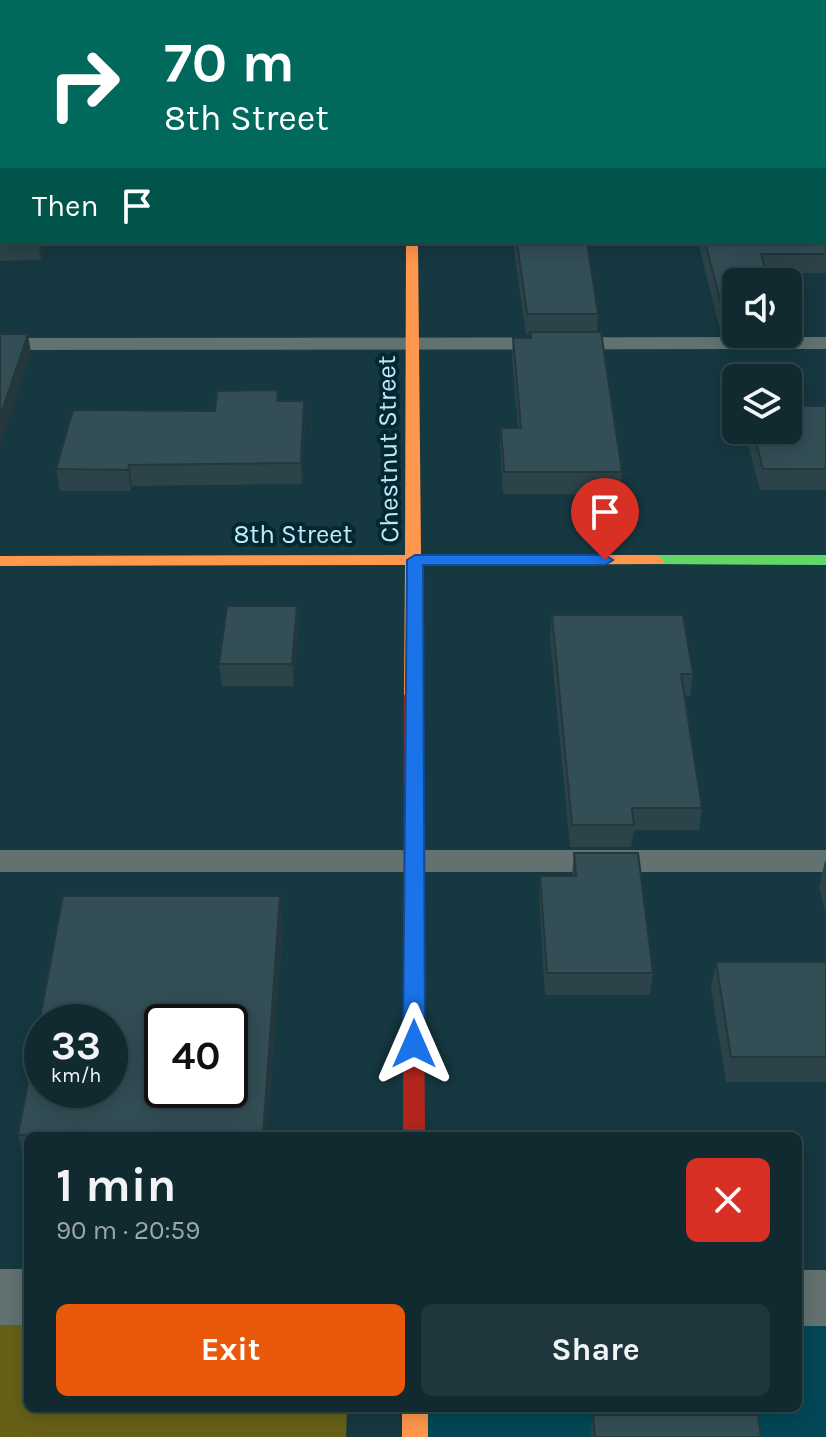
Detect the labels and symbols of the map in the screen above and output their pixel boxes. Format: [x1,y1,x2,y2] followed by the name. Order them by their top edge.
[371,355,405,543] street label: Chestnut Street
[571,478,639,560] pin
[234,519,353,550] street label: 8th Street
[372,1002,456,1086] position arrow
[144,1004,248,1108] speed limit sign: 40

